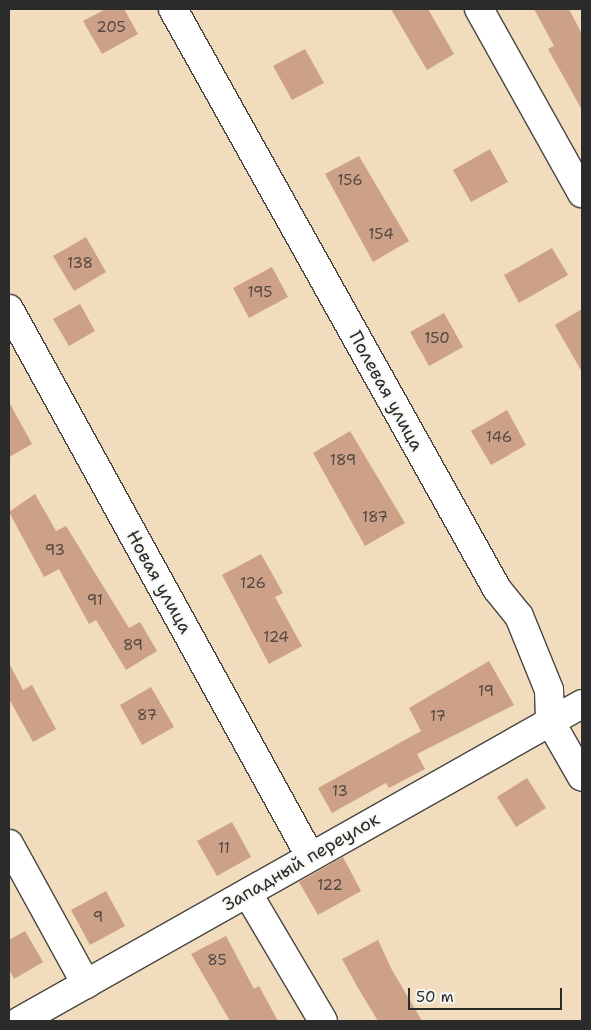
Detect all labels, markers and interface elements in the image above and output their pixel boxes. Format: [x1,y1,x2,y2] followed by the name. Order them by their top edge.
[96,19,126,37] house number: 205
[337,172,363,190] house number: 156
[368,226,394,244] house number: 154
[67,255,93,273] house number: 138
[247,284,273,302] house number: 195
[344,327,428,455] street label: Полевая улица
[424,330,450,348] house number: 150
[486,429,512,447] house number: 146
[330,452,356,470] house number: 189
[362,509,388,527] house number: 187
[122,527,196,637] street label: Новая улица
[45,542,65,560] house number: 93
[240,575,266,593] house number: 126
[87,592,103,610] house number: 91
[263,629,289,647] house number: 124
[123,637,143,655] house number: 89
[478,683,494,701] house number: 19
[137,707,157,725] house number: 87
[430,708,446,726] house number: 17
[332,783,348,801] house number: 13
[219,808,383,916] street label: Западный переулок
[218,840,230,858] house number: 11
[317,877,343,895] house number: 122
[93,909,103,927] house number: 9
[207,952,227,970] house number: 85
[411,978,565,1010] scale bar
[416,987,454,1007] text: 50 m

